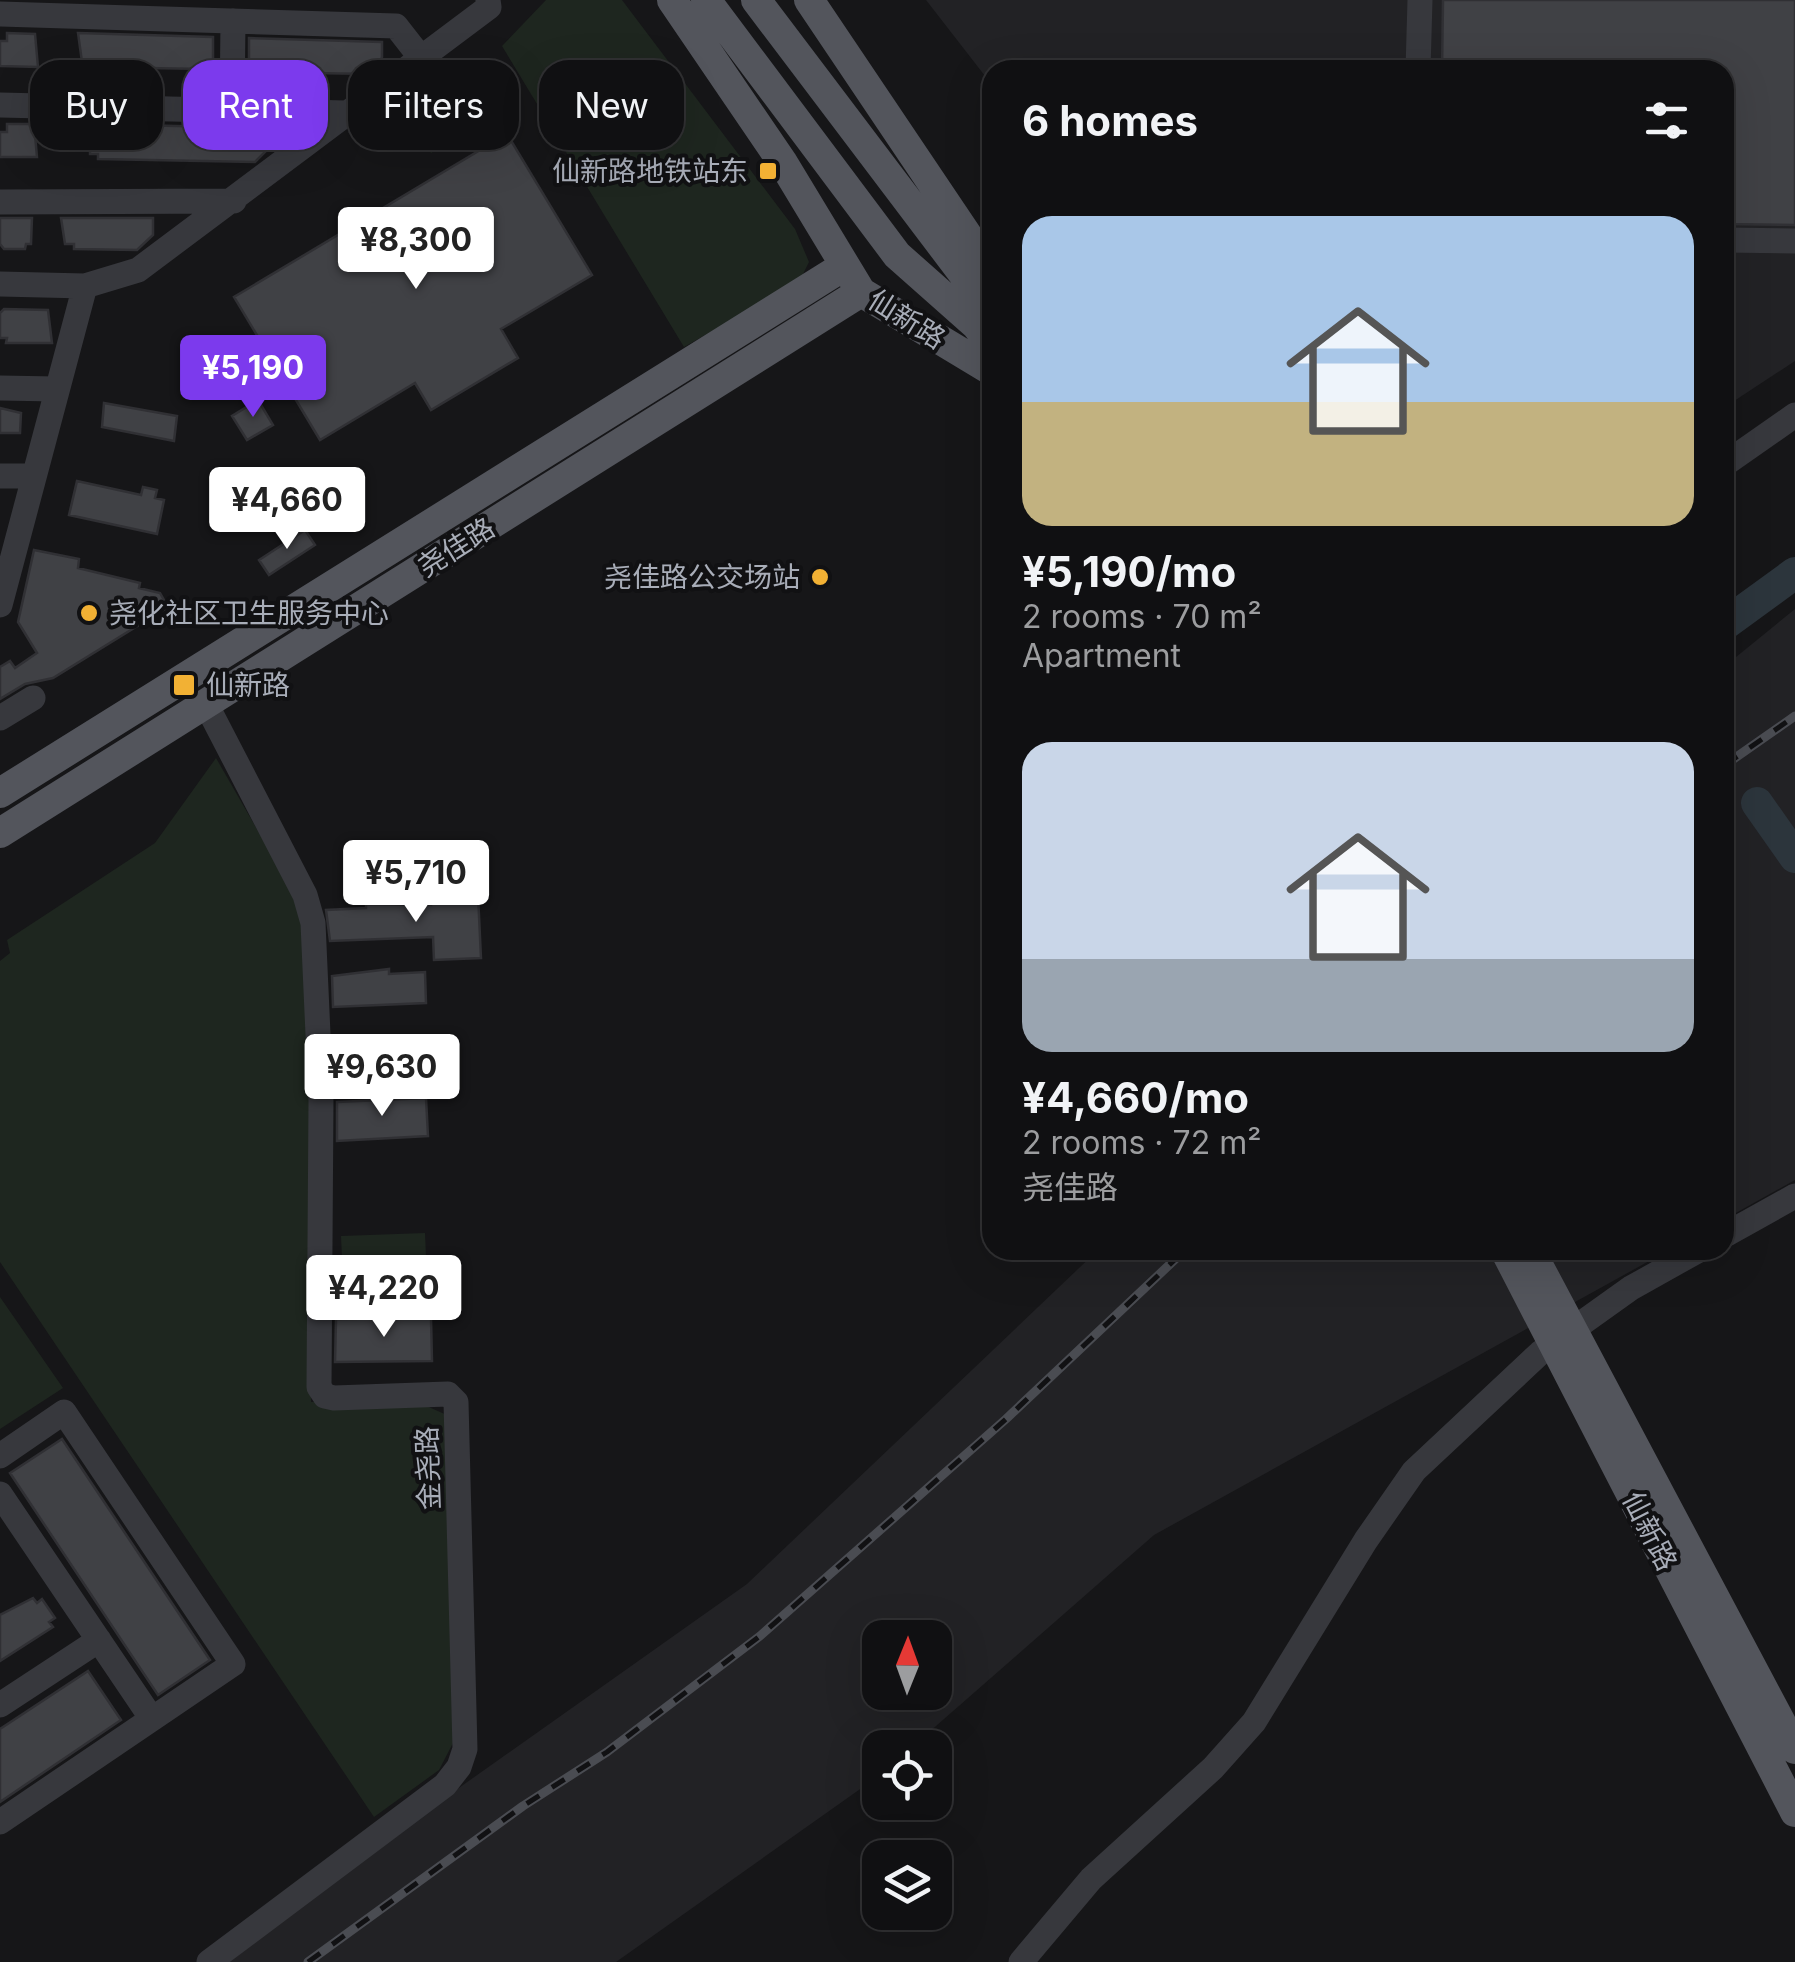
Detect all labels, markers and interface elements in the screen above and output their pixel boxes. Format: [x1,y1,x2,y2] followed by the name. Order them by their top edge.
[30,60,163,150] chip: Buy
[183,60,328,150] chip: Rent
[348,60,519,150] chip: Filters
[539,60,684,150] chip: New
[1639,93,1694,148] icon: filters
[1022,95,1198,146] text: 6 homes
[552,154,748,188] place label: 仙新路地铁站东
[757,160,779,182] marker: 仙新路地铁站东
[335,207,497,292] pin: ¥8,300
[360,220,472,259] text: ¥8,300
[1268,281,1448,461] icon: home
[862,282,952,356] street label: 仙新路
[172,335,334,420] pin: ¥5,190
[202,348,304,387] text: ¥5,190
[206,467,368,552] pin: ¥4,660
[231,480,343,519] text: ¥4,660
[411,510,501,584] street label: 尧佳路
[1022,546,1236,597] text: ¥5,190/mo
[604,560,800,594] place label: 尧佳路公交场站
[809,566,831,588] marker: 尧佳路公交场站
[109,596,389,630] place label: 尧化社区卫生服务中心
[1022,597,1262,636] text: 2 rooms · 70 m²
[78,602,100,624] marker: 尧化社区卫生服务中心
[1022,636,1181,675] text: Apartment
[206,668,290,702] place label: 仙新路
[171,672,197,698] marker: 仙新路
[1268,807,1448,987] icon: home
[335,840,497,925] pin: ¥5,710
[365,853,467,892] text: ¥5,710
[301,1034,463,1119] pin: ¥9,630
[327,1047,437,1086] text: ¥9,630
[1022,1072,1249,1123] text: ¥4,660/mo
[1022,1123,1261,1162] text: 2 rooms · 72 m²
[1022,1168,1118,1207] text: 尧佳路
[303,1255,465,1340] pin: ¥4,220
[328,1268,440,1307] text: ¥4,220
[410,1425,446,1511] street label: 金尧路
[1616,1486,1684,1576] street label: 仙新路
[862,1620,952,1710] north arrow
[862,1620,952,1930] map controls
[862,1730,952,1820] button: locate
[862,1840,952,1930] button: layers

